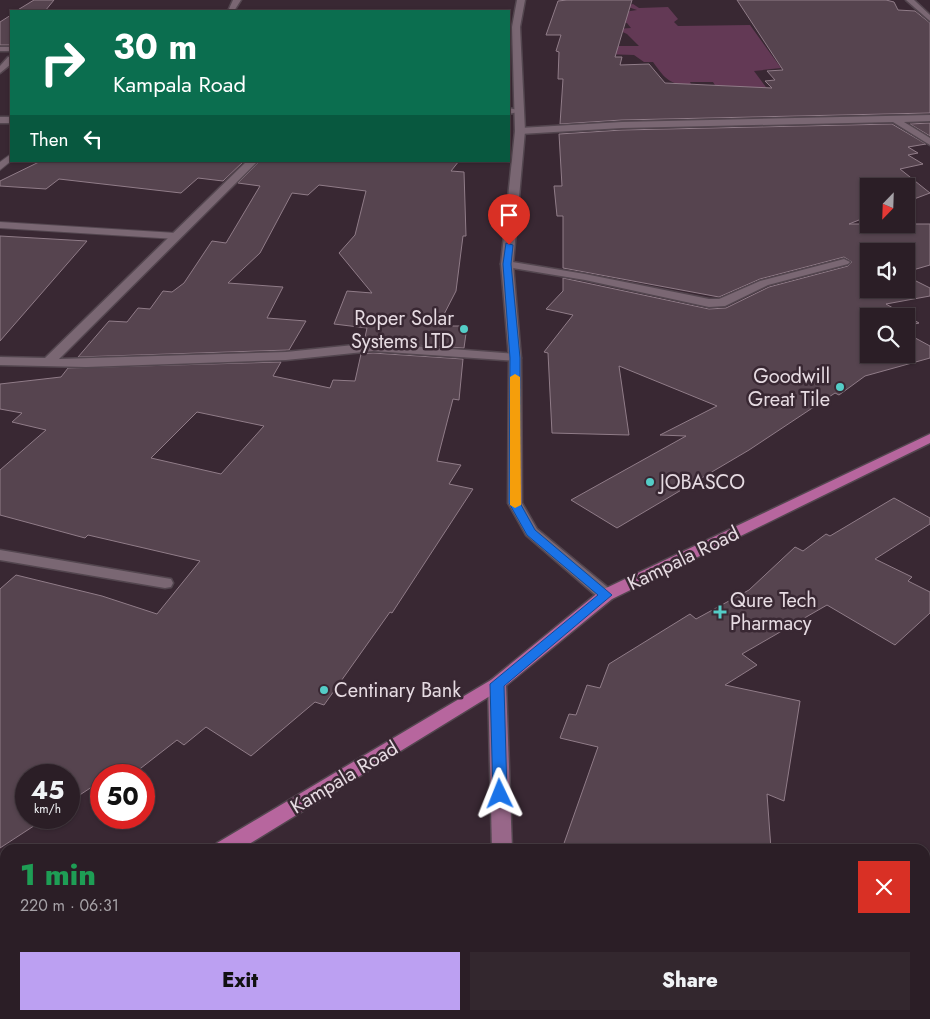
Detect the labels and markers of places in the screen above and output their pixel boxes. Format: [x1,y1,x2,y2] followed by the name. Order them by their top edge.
[488,194,530,245] pin
[351,304,454,356] place label: Roper Solar Systems LTD
[458,323,470,335] marker: Roper Solar Systems LTD
[748,362,830,414] place label: Goodwill Great Tile
[834,381,846,393] marker: Goodwill Great Tile
[657,468,745,497] place label: JOBASCO
[644,476,656,488] marker: JOBASCO
[730,586,817,638] place label: Qure Tech Pharmacy
[714,606,726,618] marker: Qure Tech Pharmacy
[334,676,461,705] place label: Centinary Bank
[318,684,330,696] marker: Centinary Bank

